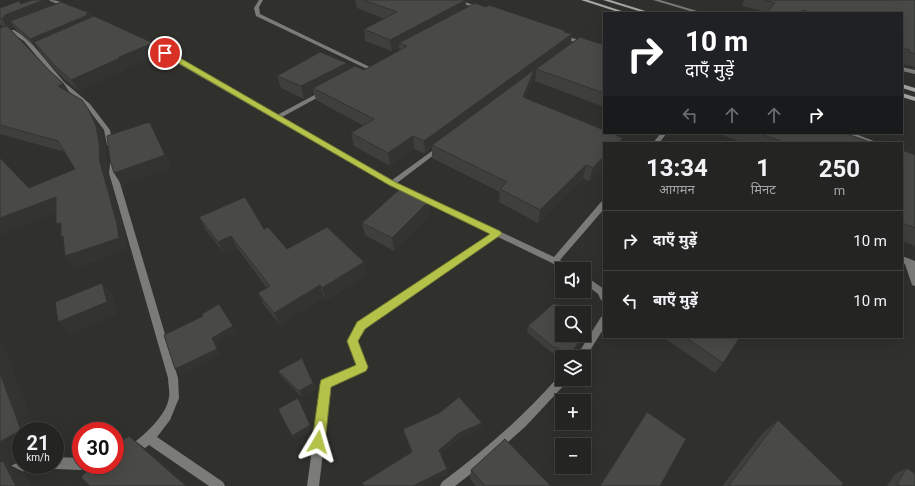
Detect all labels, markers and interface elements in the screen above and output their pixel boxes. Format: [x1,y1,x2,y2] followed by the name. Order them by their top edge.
[685,25,748,58] text: 10 m
[619,28,671,80] icon: right
[148,36,182,70] pin
[154,42,176,64] icon: arrive
[685,59,734,80] text: दाएँ मुड़ें
[679,104,701,126] icon: left
[721,104,743,126] icon: ahead
[763,104,785,126] icon: ahead
[805,104,827,126] icon: right
[646,154,708,182] text: 13:34
[756,154,770,182] text: 1
[819,155,860,183] text: 250
[659,182,695,197] text: आगमन
[751,182,776,197] text: मिनट
[834,183,845,198] text: m
[619,230,641,252] icon: right
[653,231,697,249] text: दाएँ मुड़ें
[853,232,887,250] text: 10 m
[555,262,591,474] map controls
[555,262,591,298] button: sound
[619,290,641,312] icon: left
[653,291,698,309] text: बाएँ मुड़ें
[853,292,887,310] text: 10 m
[555,306,591,342] button: search
[555,350,591,386] button: layers
[555,394,591,430] button: +
[297,421,339,463] position arrow
[72,422,124,474] speed limit sign: 30
[27,431,49,455] text: 21
[555,438,591,474] button: −
[26,452,50,463] text: km/h

